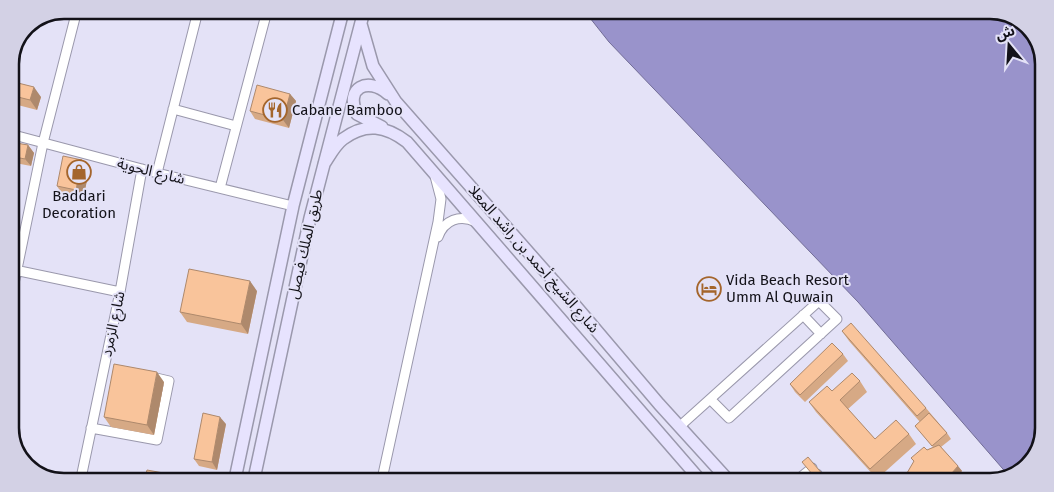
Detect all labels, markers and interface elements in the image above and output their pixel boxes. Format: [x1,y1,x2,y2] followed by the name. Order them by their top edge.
[984,20,1034,70] north arrow
[993,22,1017,44] text: ش
[262,97,288,123] restaurant icon: Cabane Bamboo
[292,101,403,119] place label: Cabane Bamboo
[115,154,187,191] street label: شارع الحوية
[66,159,92,185] shop icon: Baddari Decoration
[463,181,603,339] street label: شارع الشيخ أحمد بن راشد المعلا
[42,187,116,222] place label: Baddari Decoration
[284,187,327,301] street label: طريق الملك فيصل
[726,271,849,306] place label: Vida Beach Resort Umm Al Quwain
[696,276,722,302] hotel icon: Vida Beach Resort Umm Al Quwain
[97,289,132,359] street label: شارع الزمرد

